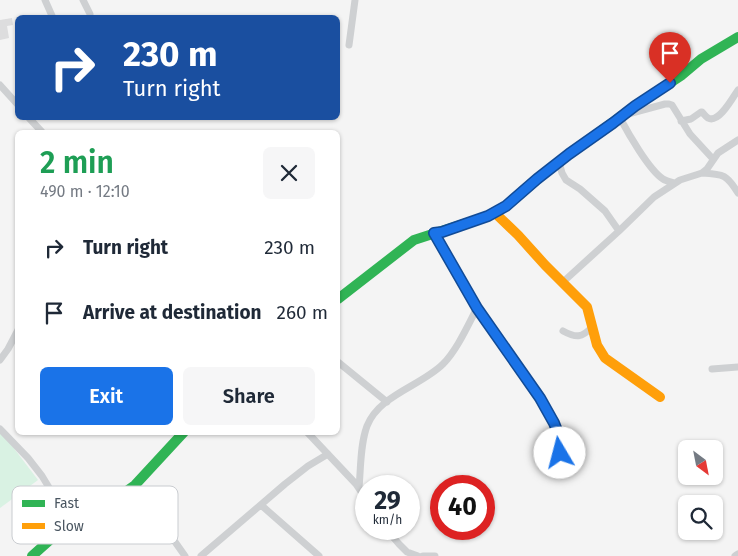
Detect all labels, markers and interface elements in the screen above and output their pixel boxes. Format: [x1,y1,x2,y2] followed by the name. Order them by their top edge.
[649,32,691,83] pin
[123,33,217,75] text: 230 m
[40,35,105,100] icon: right
[656,39,684,67] icon: arrive
[123,75,220,102] text: Turn right
[40,145,114,181] text: 2 min
[263,147,315,199] button: close
[40,182,130,201] text: 490 m · 12:10
[40,234,68,262] icon: right
[83,236,168,259] text: Turn right
[264,236,315,259] text: 230 m
[40,299,68,327] icon: arrive
[83,301,262,324] text: Arrive at destination
[277,301,328,324] text: 260 m
[40,367,173,425] button: Exit
[183,367,315,425] button: Share
[533,426,585,478] position arrow
[678,440,722,485] north arrow
[678,440,723,540] map controls
[430,475,495,540] speed limit sign: 40
[12,486,178,544] legend
[374,486,401,516] text: 29
[54,495,80,512] text: Fast
[678,495,723,540] button: search
[373,513,402,527] text: km/h
[54,518,84,535] text: Slow

